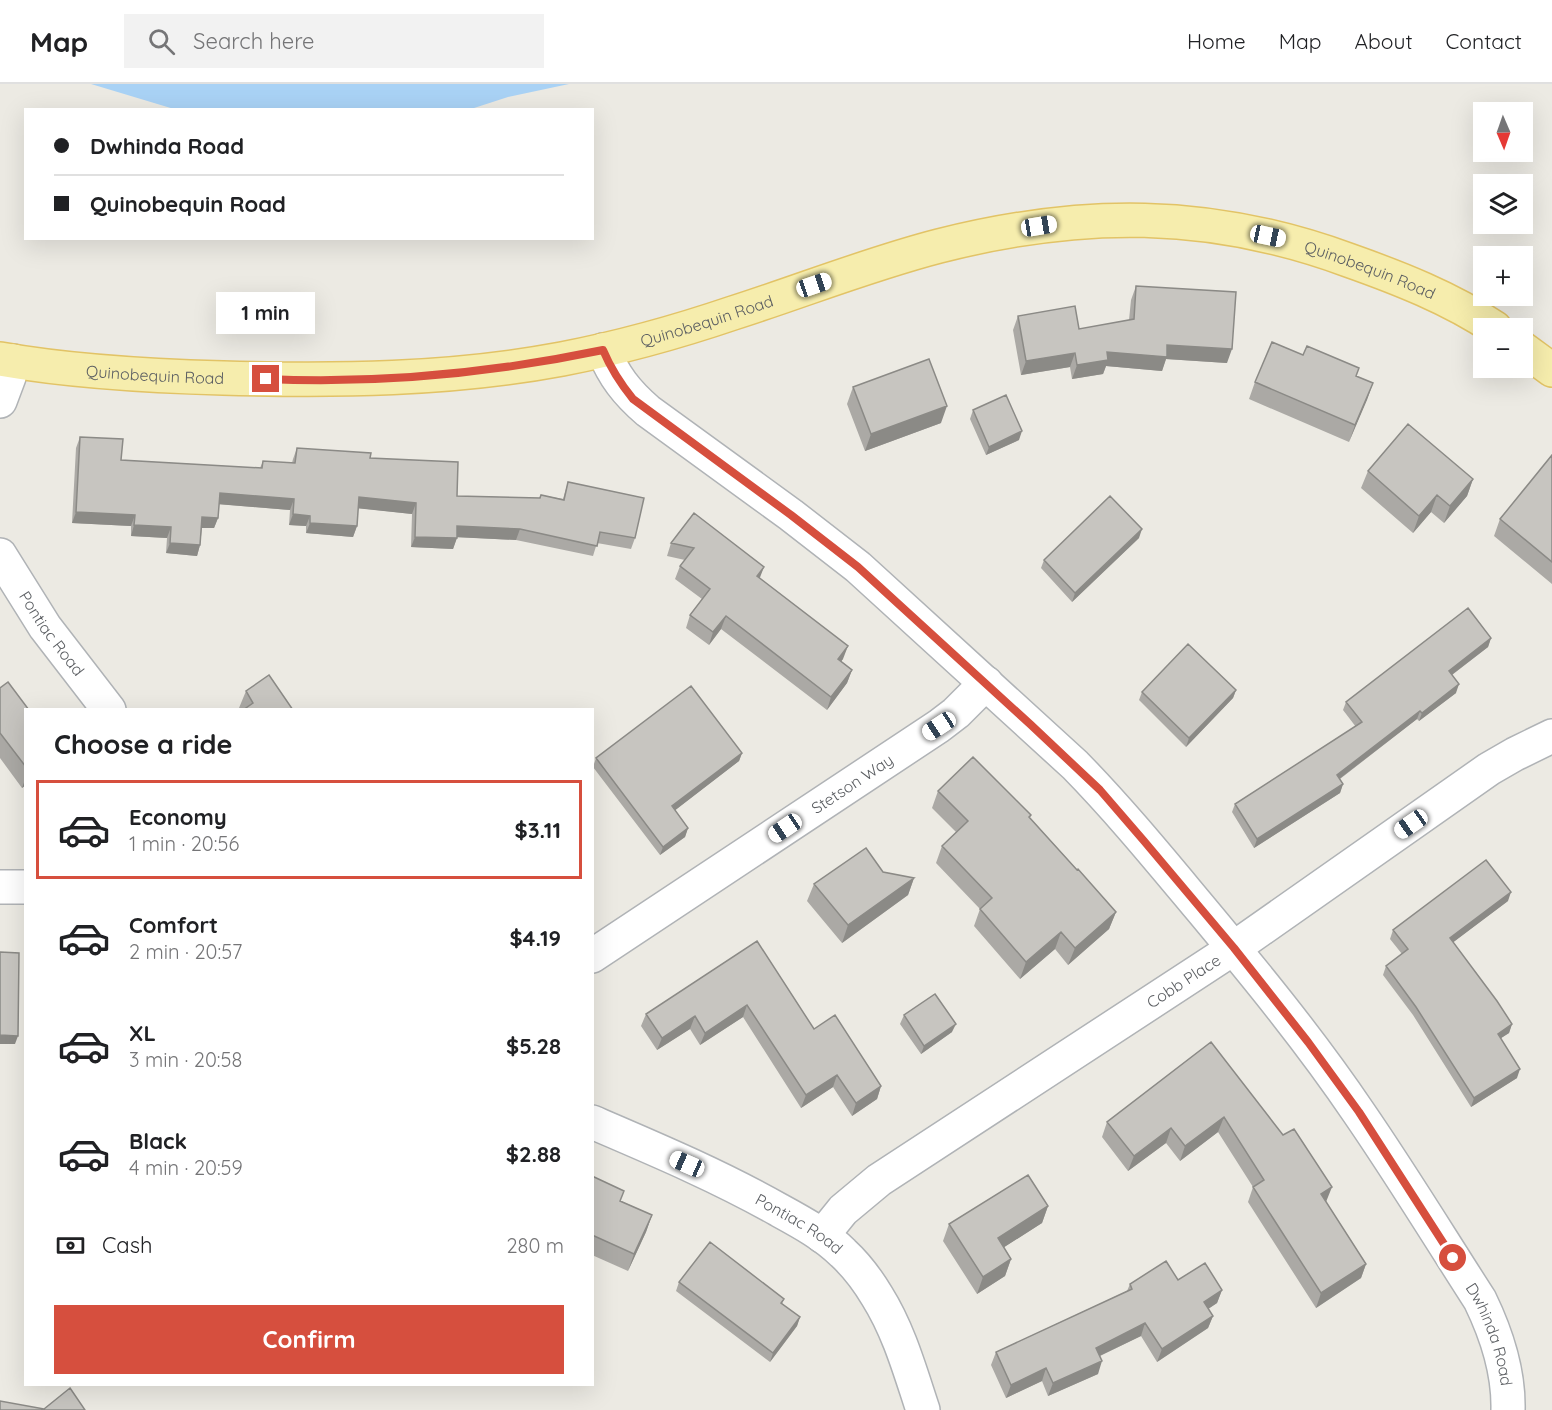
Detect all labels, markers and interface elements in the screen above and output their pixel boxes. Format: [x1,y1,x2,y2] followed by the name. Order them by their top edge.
[124,14,544,68] search box
[30,24,88,59] text: Map
[145,25,178,58] icon: search
[193,27,315,55] text: Search here
[1187,28,1246,54] text: Home
[1279,28,1322,54] text: Map
[1355,28,1413,54] text: About
[1446,28,1522,54] text: Contact
[1473,102,1533,162] north arrow
[1473,102,1533,378] map controls
[90,132,244,160] text: Dwhinda Road
[1473,174,1533,234] button: layers
[90,190,286,218] text: Quinobequin Road
[1020,214,1058,238] car
[1249,223,1287,249] car
[1302,236,1439,303] street label: Quinobequin Road
[1473,246,1533,306] button: +
[794,271,834,299] car
[638,290,776,351] street label: Quinobequin Road
[216,292,316,334] callout: 1 min
[241,300,290,325] text: 1 min
[1473,318,1533,378] button: −
[85,361,224,388] street label: Quinobequin Road
[252,365,279,392] route end
[15,587,89,680] street label: Pontiac Road
[919,709,959,743] car
[54,727,232,761] text: Choose a ride
[807,749,897,818] street label: Stetson Way
[57,803,111,857] icon: car
[129,803,227,831] text: Economy
[1391,806,1431,842] car
[765,810,805,846] car
[515,816,561,844] text: $3.11
[129,831,239,856] text: 1 min · 20:56
[57,911,111,965] icon: car
[129,911,218,939] text: Comfort
[509,924,561,952] text: $4.19
[129,939,242,964] text: 2 min · 20:57
[1143,950,1224,1012] street label: Cobb Place
[57,1019,111,1073] icon: car
[129,1019,156,1047] text: XL
[506,1032,561,1060] text: $5.28
[129,1047,242,1072] text: 3 min · 20:58
[57,1127,111,1181] icon: car
[129,1127,187,1155] text: Black
[506,1140,561,1168] text: $2.88
[667,1148,707,1180] car
[129,1155,243,1180] text: 4 min · 20:59
[752,1189,847,1258] street label: Pontiac Road
[54,1229,87,1262] icon: cash
[102,1231,153,1259] text: Cash
[507,1233,564,1258] text: 280 m
[1439,1244,1466,1271] route start
[1462,1279,1517,1387] street label: Dwhinda Road
[54,1305,564,1374] button: Confirm

